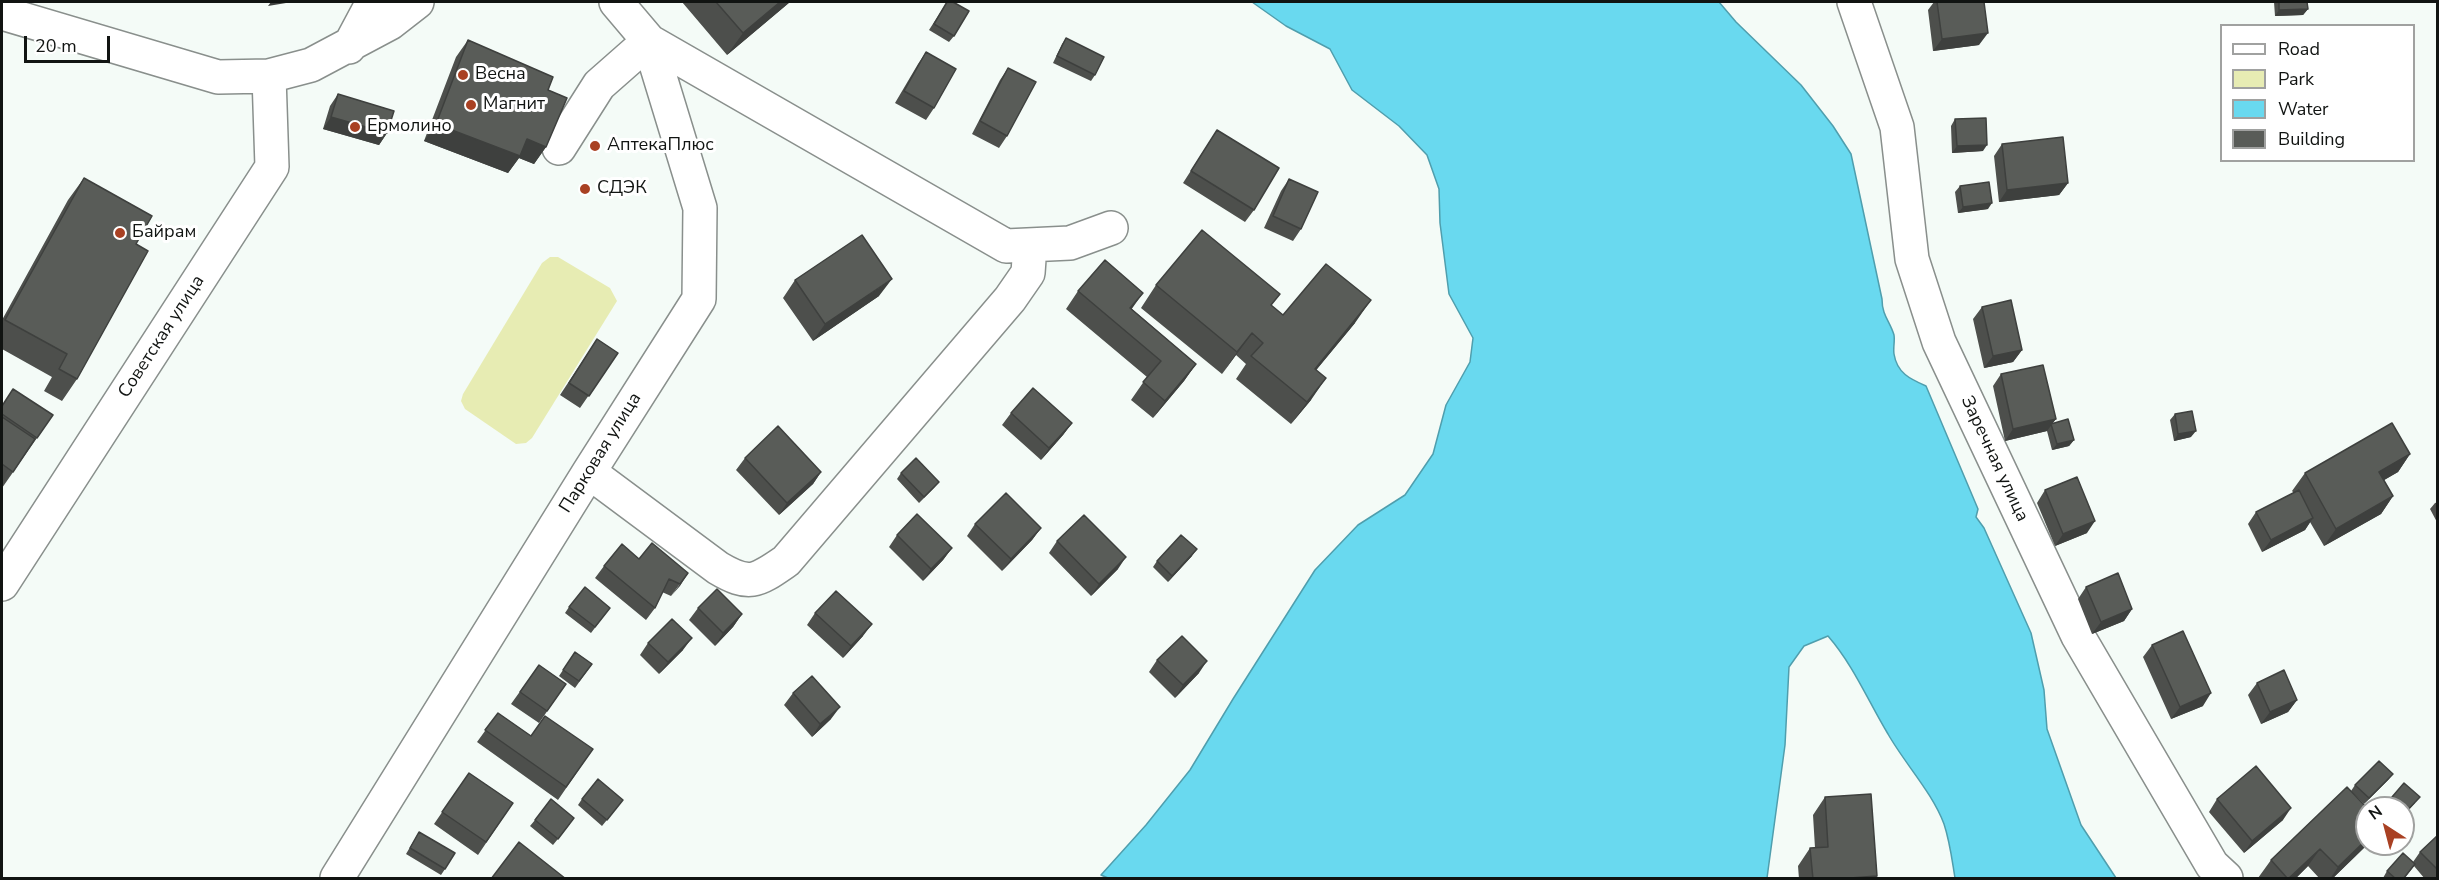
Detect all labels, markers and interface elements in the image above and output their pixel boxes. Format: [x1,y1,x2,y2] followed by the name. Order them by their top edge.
[27,24,112,62] scale bar
[2220,24,2415,162] legend
[35,34,77,58] text: 20 m
[2278,37,2320,61] text: Road
[475,64,526,86] place label: Весна
[2278,67,2314,91] text: Park
[456,68,470,82] marker: Весна
[483,94,545,116] place label: Магнит
[2278,97,2329,121] text: Water
[464,98,478,112] marker: Магнит
[367,116,452,138] place label: Ермолино
[348,120,362,134] marker: Ермолино
[2278,127,2345,151] text: Building
[607,135,714,157] place label: АптекаПлюс
[588,139,602,153] marker: АптекаПлюс
[597,178,647,200] place label: СДЭК
[578,182,592,196] marker: СДЭК
[132,222,196,244] place label: Байрам
[113,226,127,240] marker: Байрам
[114,272,210,402] street label: Советская улица
[555,389,647,517] street label: Парковая улица
[1955,393,2033,525] street label: Заречная улица
[2355,796,2415,856] north arrow
[2364,801,2387,825] text: N

